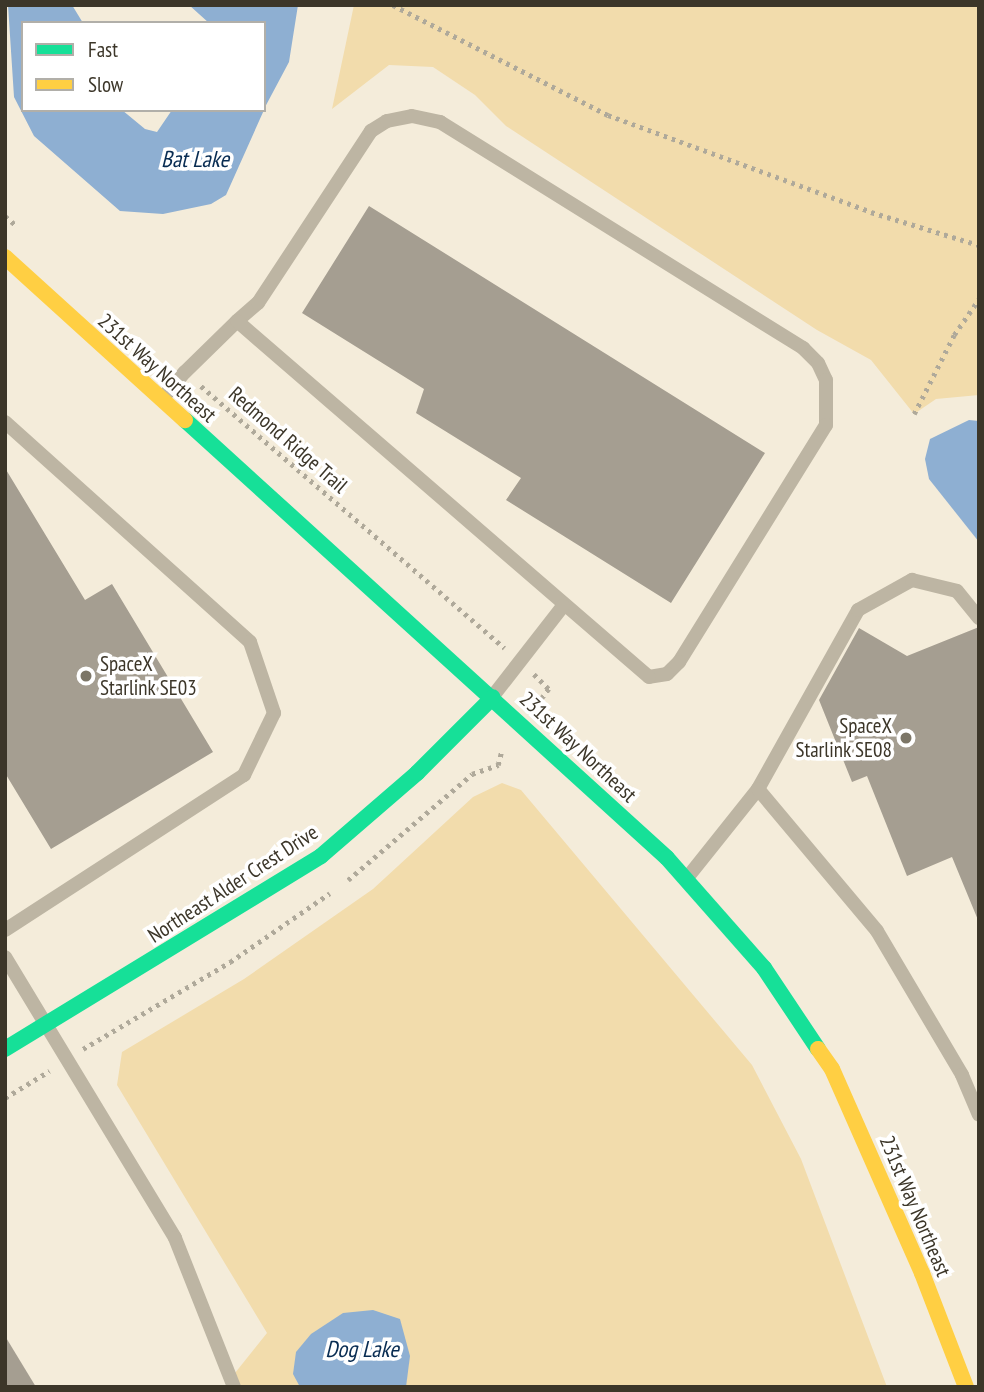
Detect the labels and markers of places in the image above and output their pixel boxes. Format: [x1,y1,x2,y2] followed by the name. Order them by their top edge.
[100,651,197,701] place label: SpaceX Starlink SE03
[78,668,94,684] marker: SpaceX Starlink SE03
[795,713,892,763] place label: SpaceX Starlink SE08
[898,730,914,746] marker: SpaceX Starlink SE08

